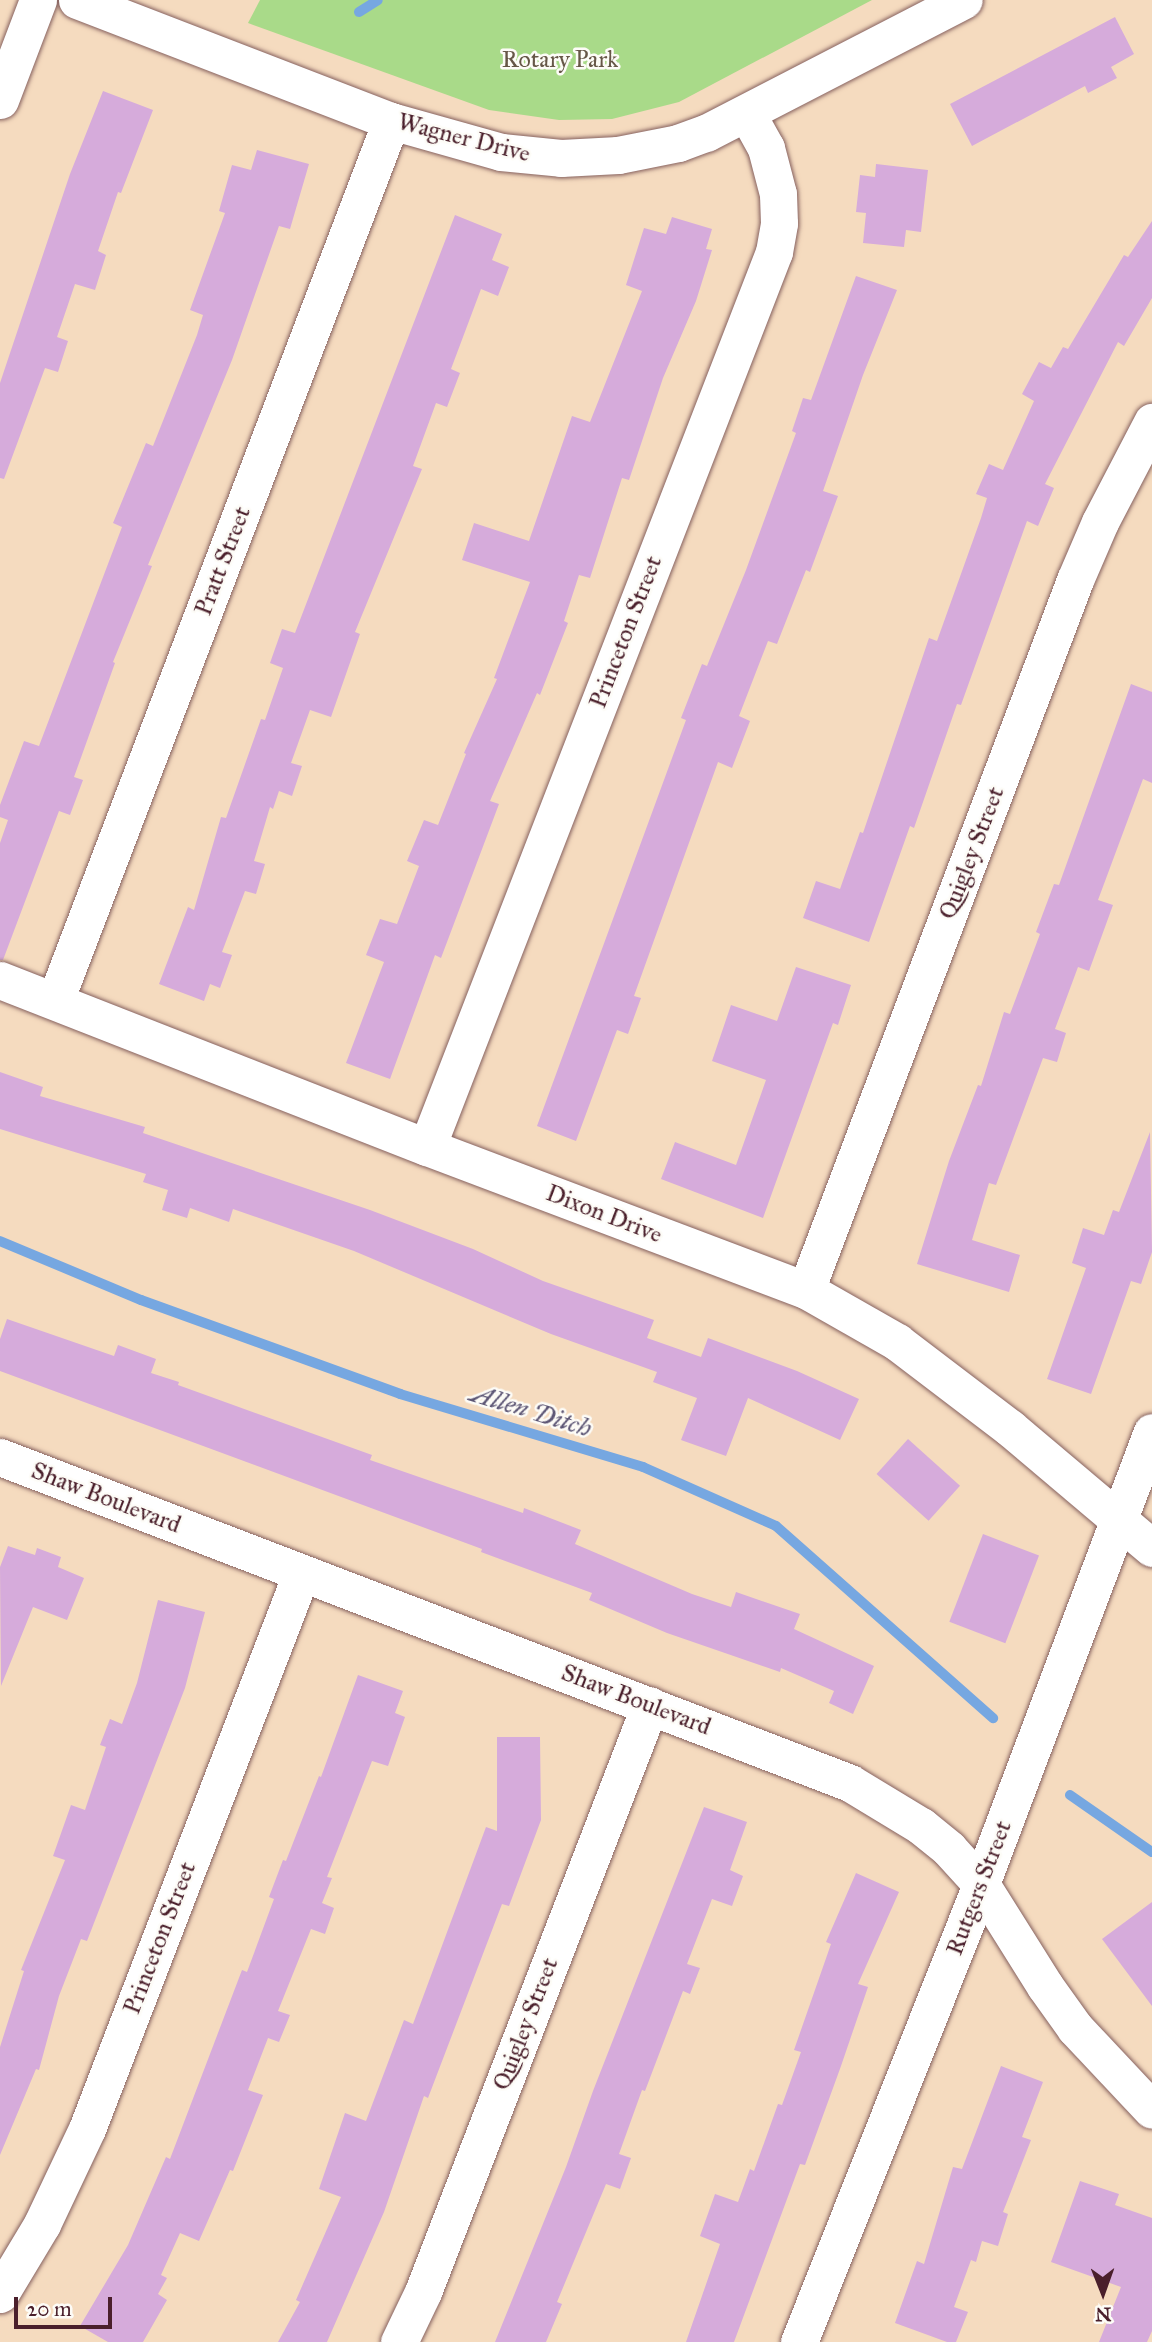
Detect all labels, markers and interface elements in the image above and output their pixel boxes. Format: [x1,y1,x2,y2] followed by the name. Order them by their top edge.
[502,46,618,74] park label: Rotary Park
[395,108,533,168] street label: Wagner Drive
[189,502,257,620] street label: Pratt Street
[584,552,668,712] street label: Princeton Street
[933,783,1011,923] street label: Quigley Street
[542,1179,666,1249] street label: Dixon Drive
[467,1378,595,1444] water label: Allen Ditch
[27,1456,185,1540] street label: Shaw Boulevard
[557,1658,715,1742] street label: Shaw Boulevard
[940,1817,1018,1959] street label: Rutgers Street
[118,1858,202,2018] street label: Princeton Street
[487,1954,565,2094] street label: Quigley Street
[1068,2258,1138,2328] north arrow
[18,2282,116,2326] scale bar
[27,2296,72,2322] text: 20 m
[1095,2303,1112,2326] text: N

